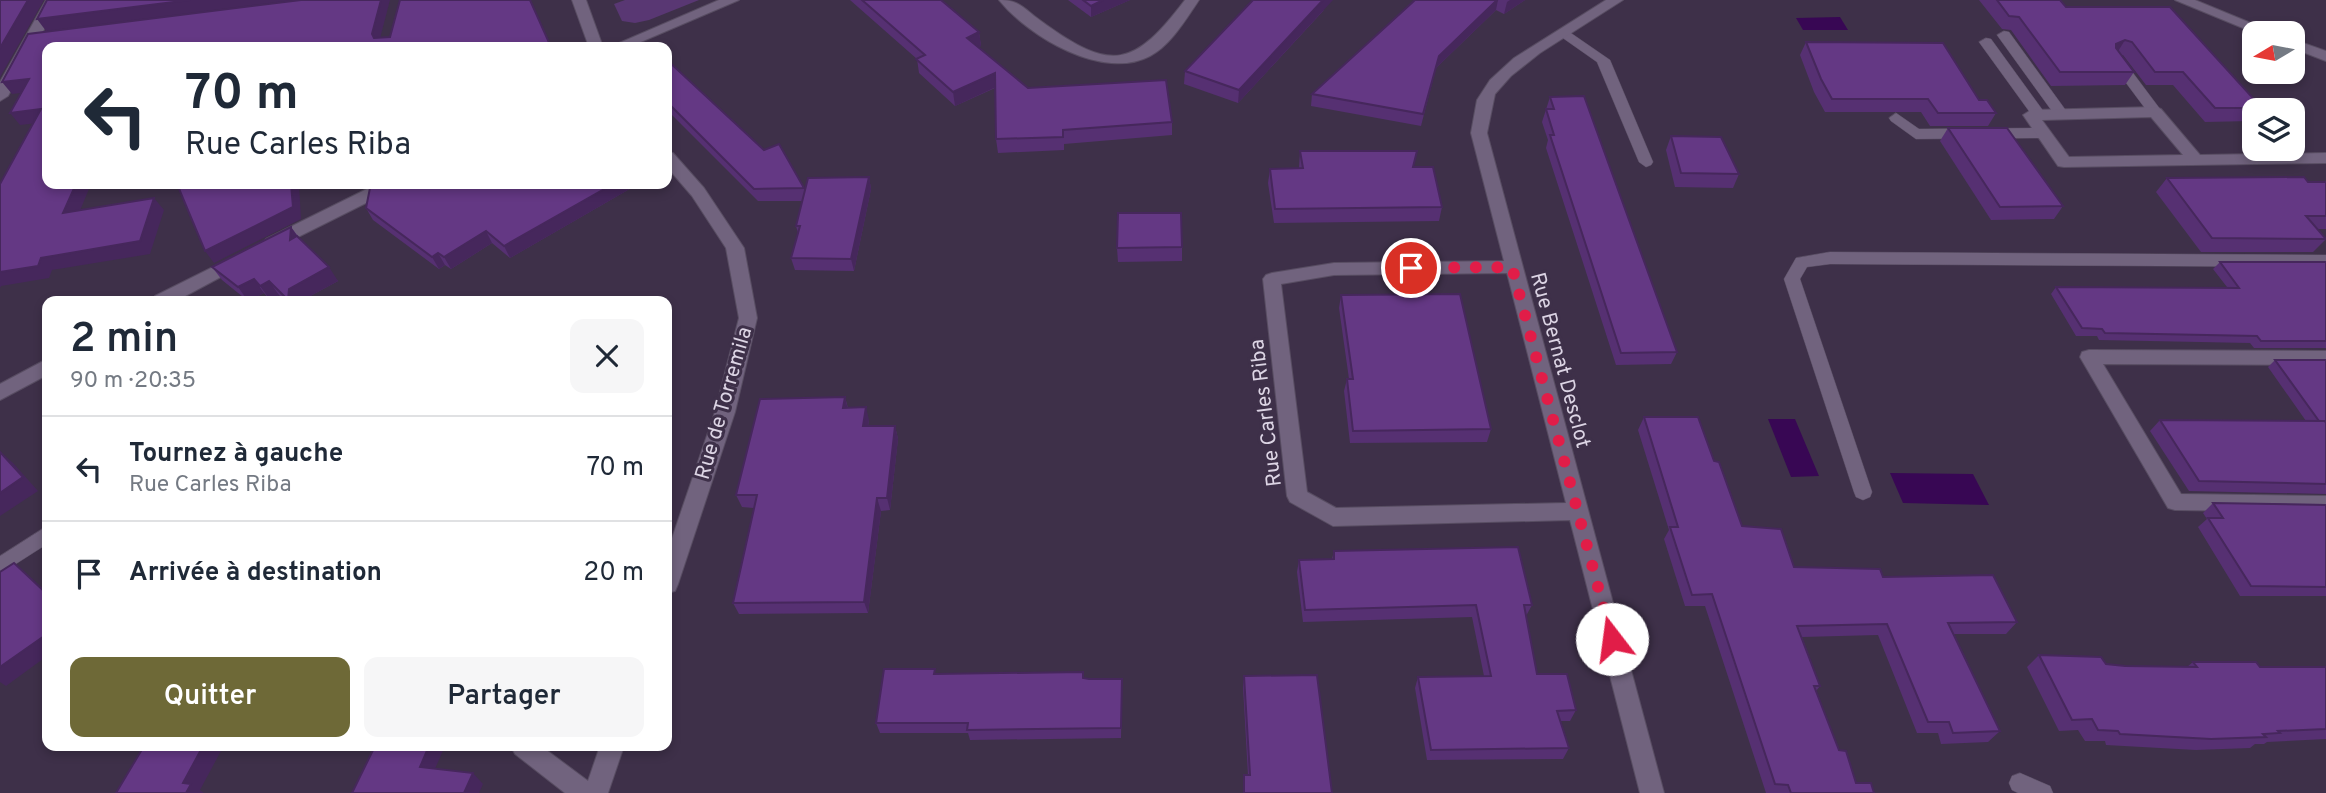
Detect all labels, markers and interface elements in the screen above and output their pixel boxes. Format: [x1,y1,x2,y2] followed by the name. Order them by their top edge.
[2242,21,2305,84] north arrow
[2242,21,2305,161] map controls
[185,65,299,127] text: 70 m
[70,70,161,161] icon: left
[2242,98,2305,161] button: layers
[185,126,411,166] text: Rue Carles Riba
[1381,238,1441,298] pin
[1392,249,1430,287] icon: arrive
[1523,269,1596,451] street label: Rue Bernat Desclot
[70,314,178,367] text: 2 min
[570,319,644,393] button: close
[690,324,759,483] street label: Rue de Torremila
[1244,338,1289,488] street label: Rue Carles Riba
[70,367,196,396] text: 90 m · 20:35
[129,438,343,471] text: Tournez à gauche
[70,450,108,488] icon: left
[586,452,644,485] text: 70 m
[129,471,292,500] text: Rue Carles Riba
[70,555,108,593] icon: arrive
[129,557,382,590] text: Arrivée à destination
[583,557,644,590] text: 20 m
[1575,602,1649,676] position arrow
[70,657,350,737] button: Quitter
[364,657,644,737] button: Partager

